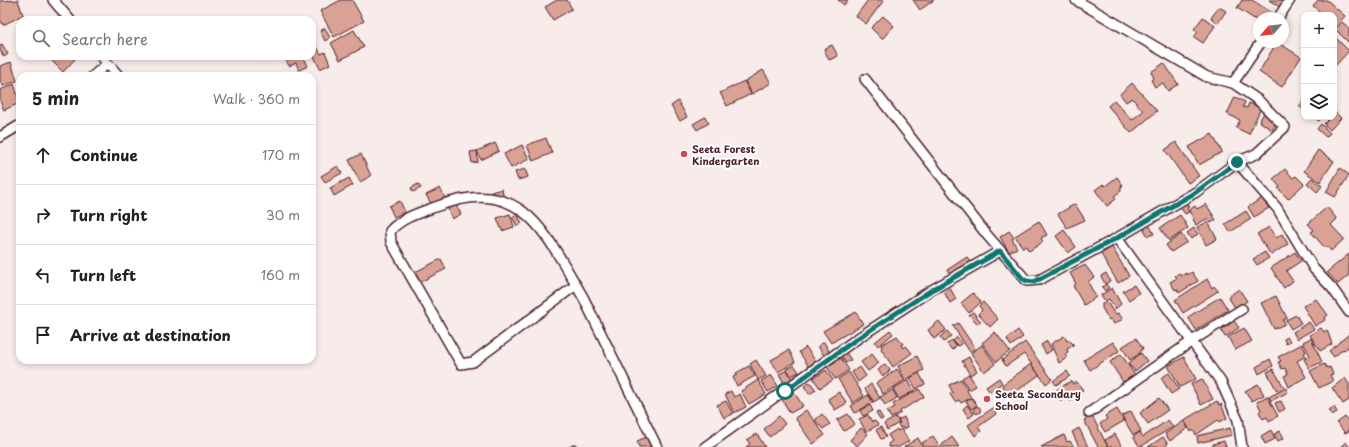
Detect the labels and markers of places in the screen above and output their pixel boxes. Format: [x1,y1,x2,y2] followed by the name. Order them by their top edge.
[692,141,759,168] place label: Seeta Forest Kindergarten
[679,149,689,159] marker: Seeta Forest Kindergarten
[995,386,1081,413] place label: Seeta Secondary School
[982,394,992,404] marker: Seeta Secondary School

